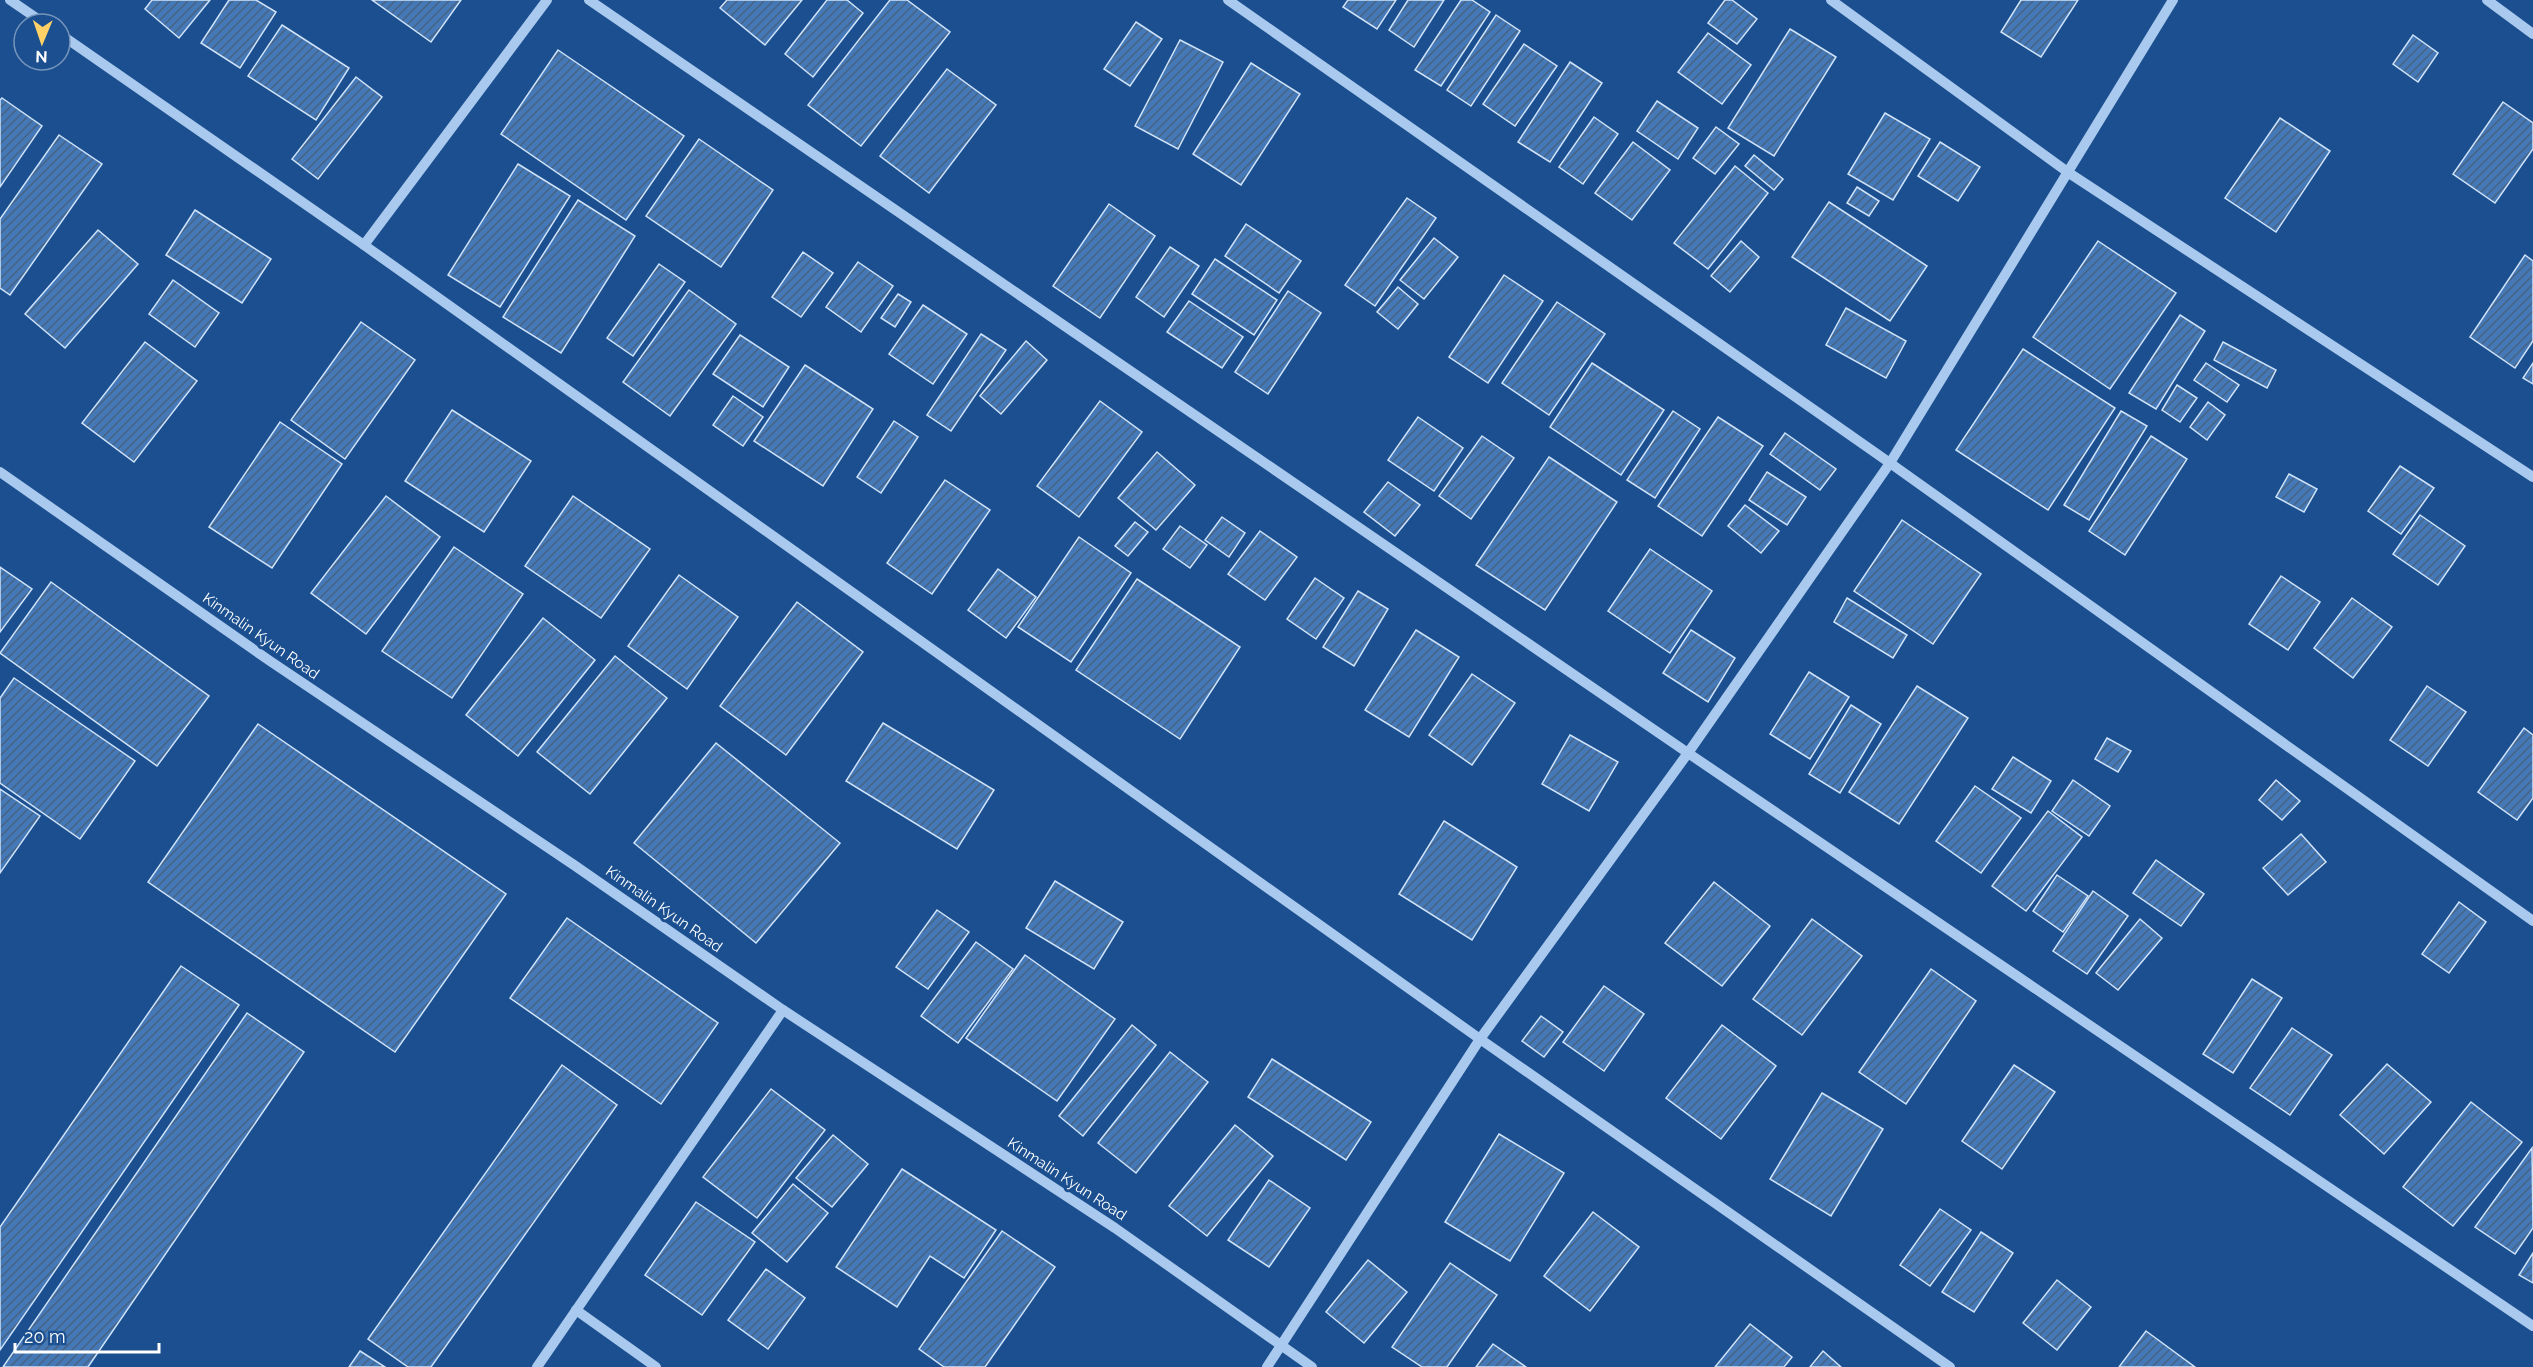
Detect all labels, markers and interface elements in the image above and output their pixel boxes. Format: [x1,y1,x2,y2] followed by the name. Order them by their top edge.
[12,12,72,72] north arrow
[35,47,48,66] text: N
[199,589,323,683] street label: Kinmalin Kyun Road
[602,862,726,956] street label: Kinmalin Kyun Road
[1004,1134,1130,1224] street label: Kinmalin Kyun Road
[15,1316,159,1354] scale bar
[24,1326,66,1347] text: 20 m

